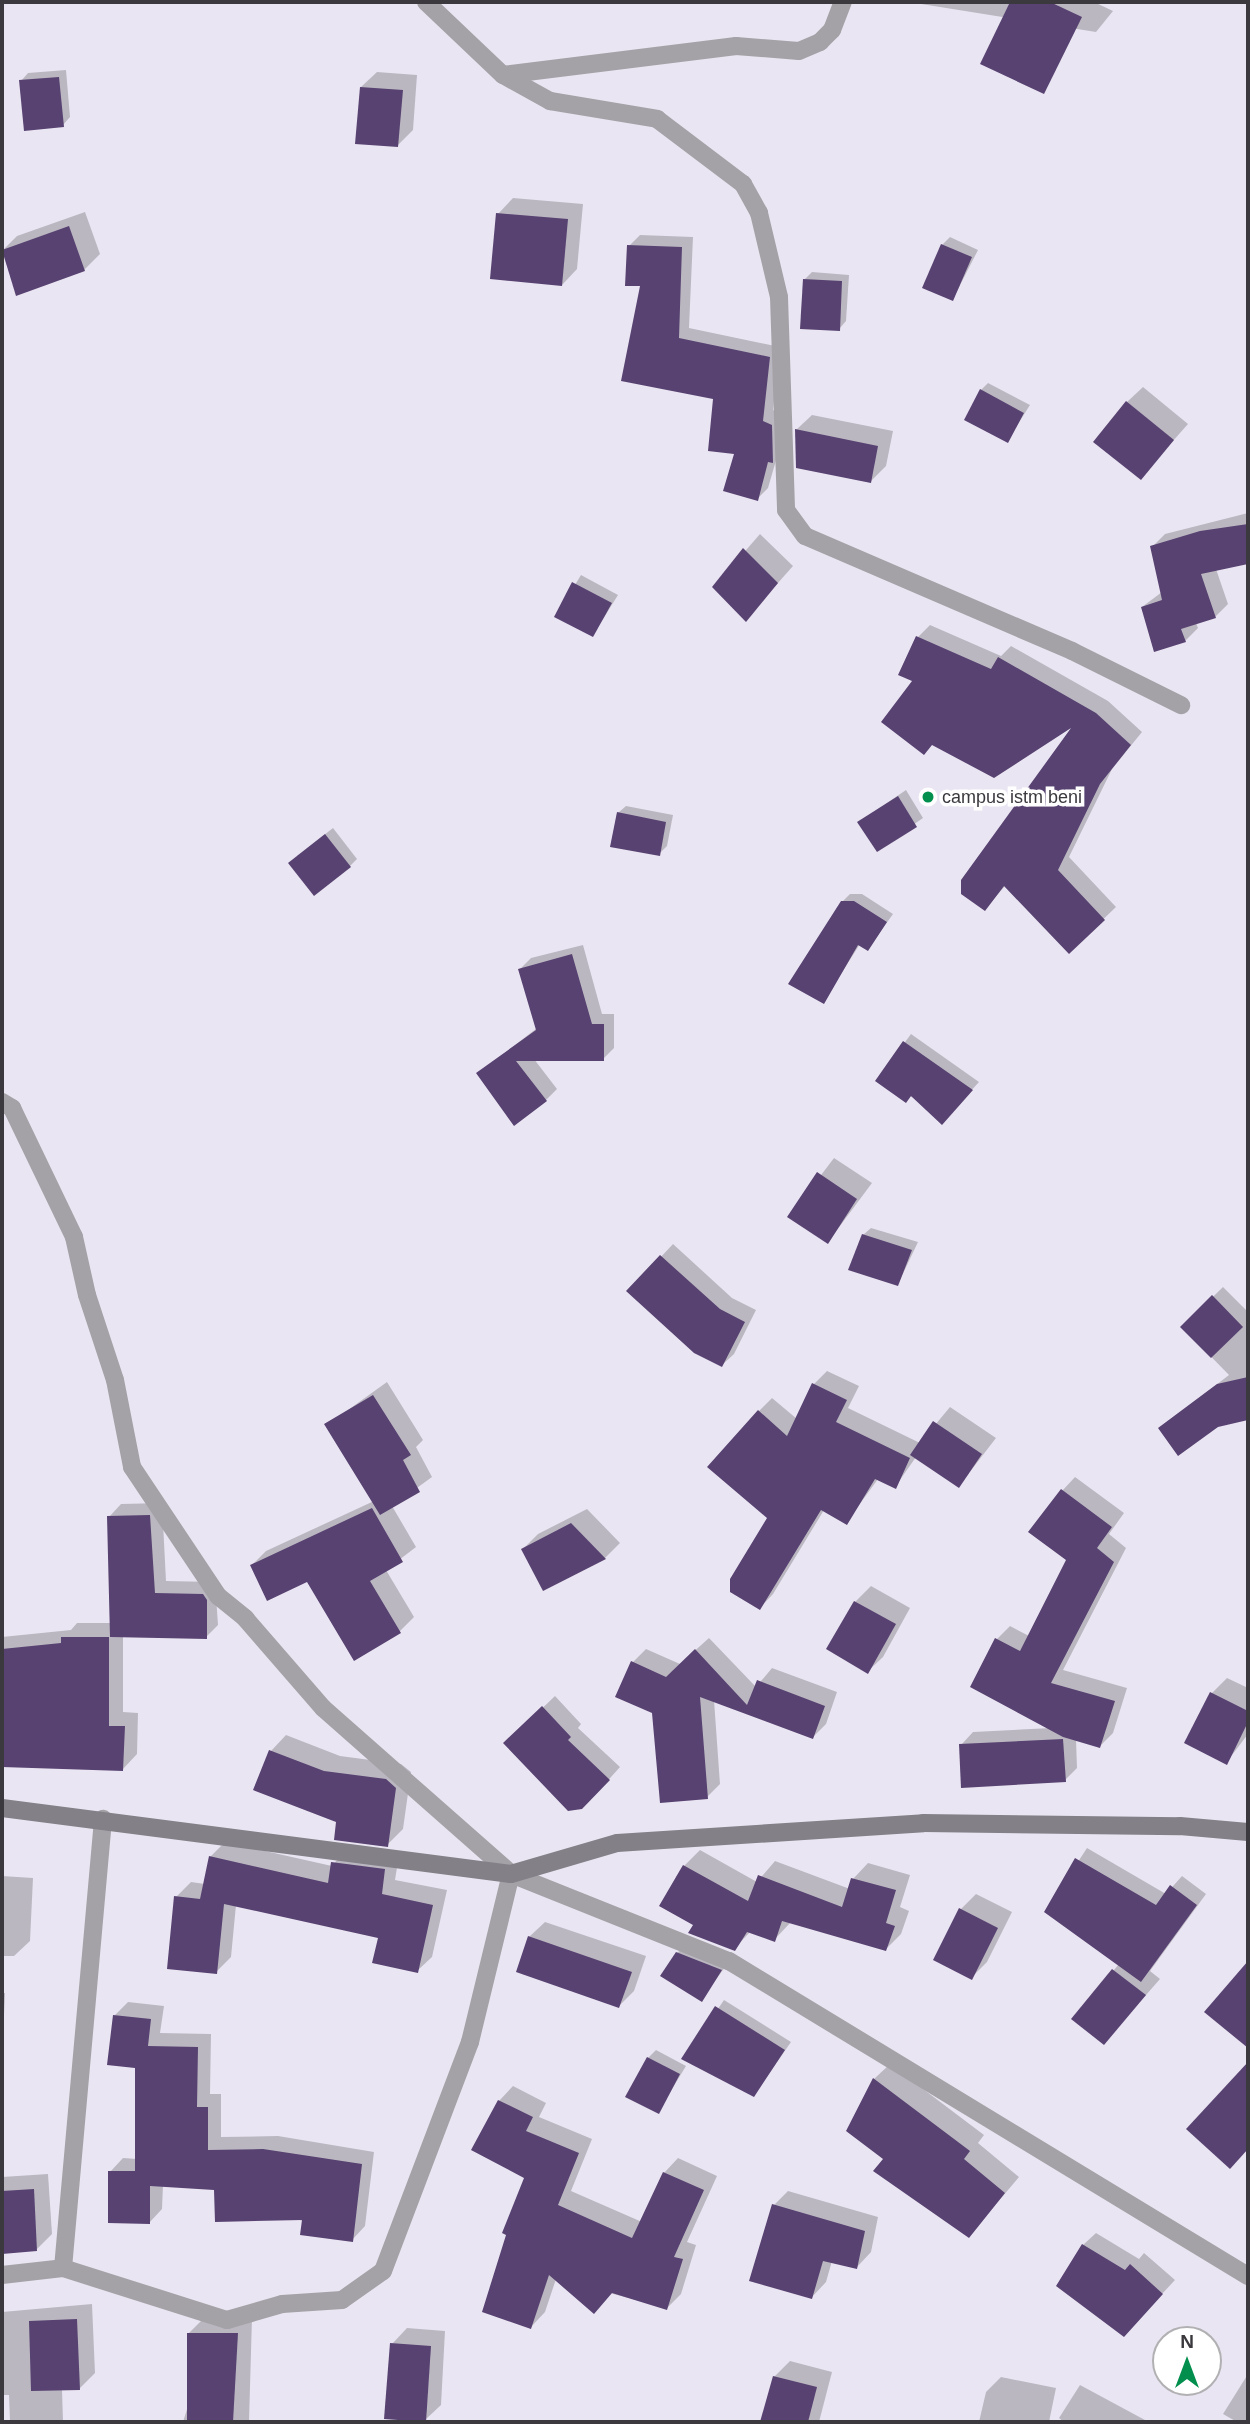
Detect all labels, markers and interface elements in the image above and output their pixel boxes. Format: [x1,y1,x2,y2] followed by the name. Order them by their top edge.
[942,786,1082,808] place label: campus istm beni
[920,789,936,805] marker: campus istm beni
[1152,2326,1222,2396] north arrow
[1180,2331,1194,2352] text: N

